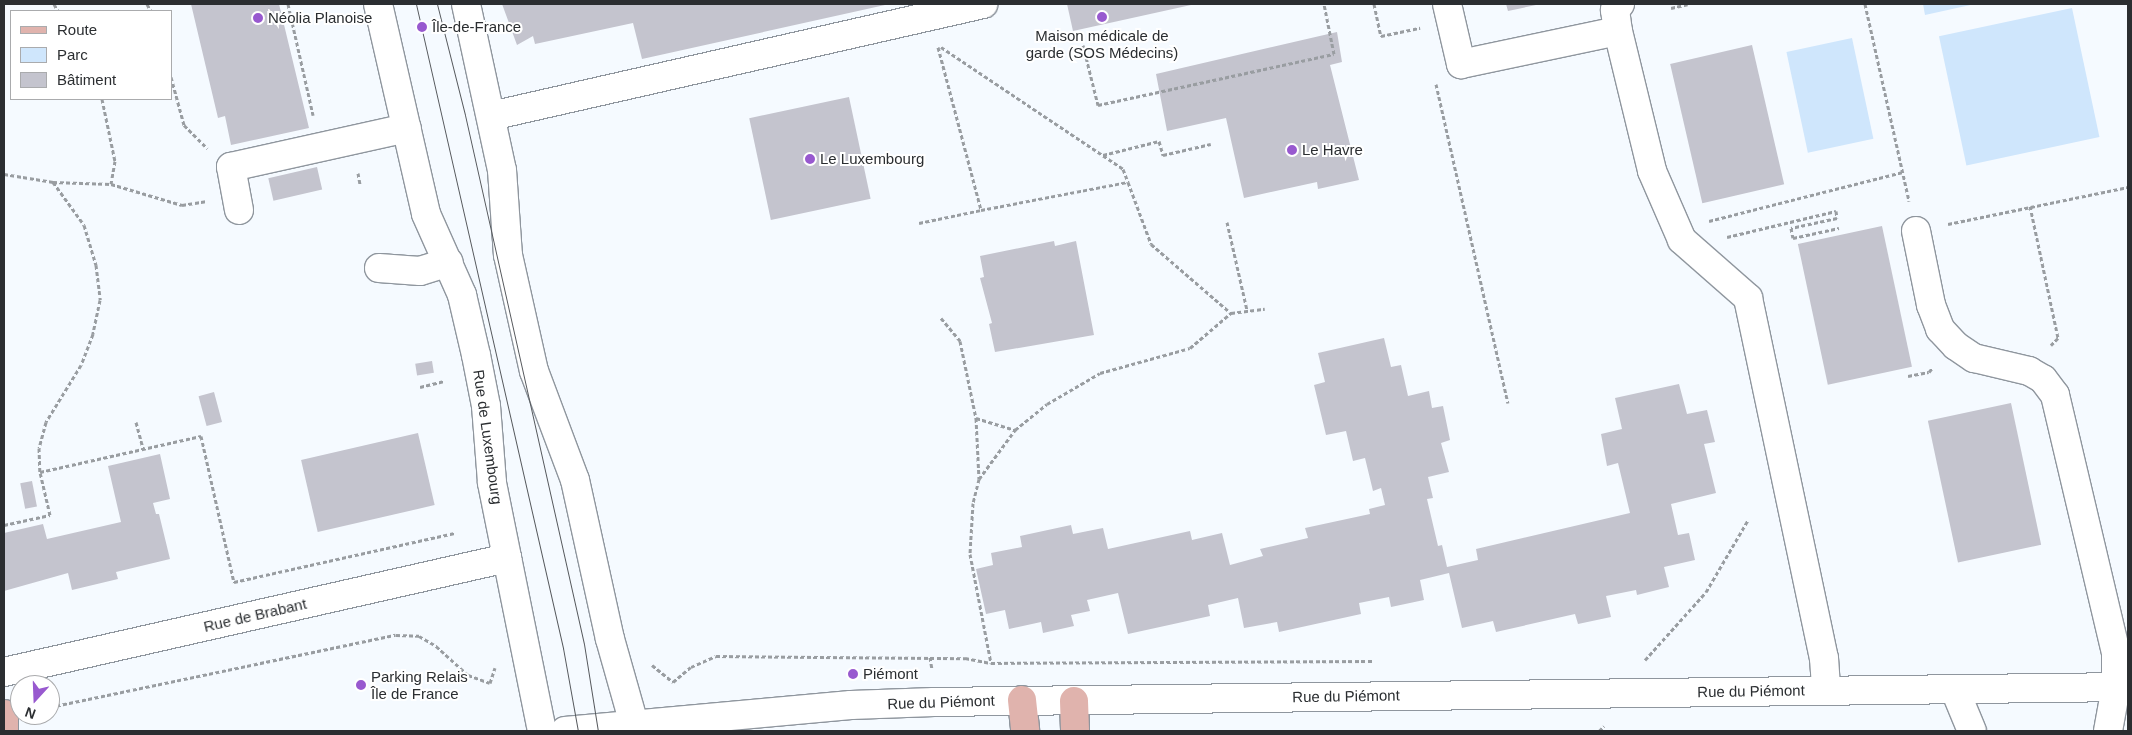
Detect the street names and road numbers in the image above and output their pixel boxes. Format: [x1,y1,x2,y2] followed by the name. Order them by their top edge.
[470,368,506,506] street label: Rue de Luxembourg
[202,594,308,636] street label: Rue de Brabant
[1697,681,1805,701] street label: Rue du Piémont
[1292,686,1400,706] street label: Rue du Piémont
[887,691,995,713] street label: Rue du Piémont

